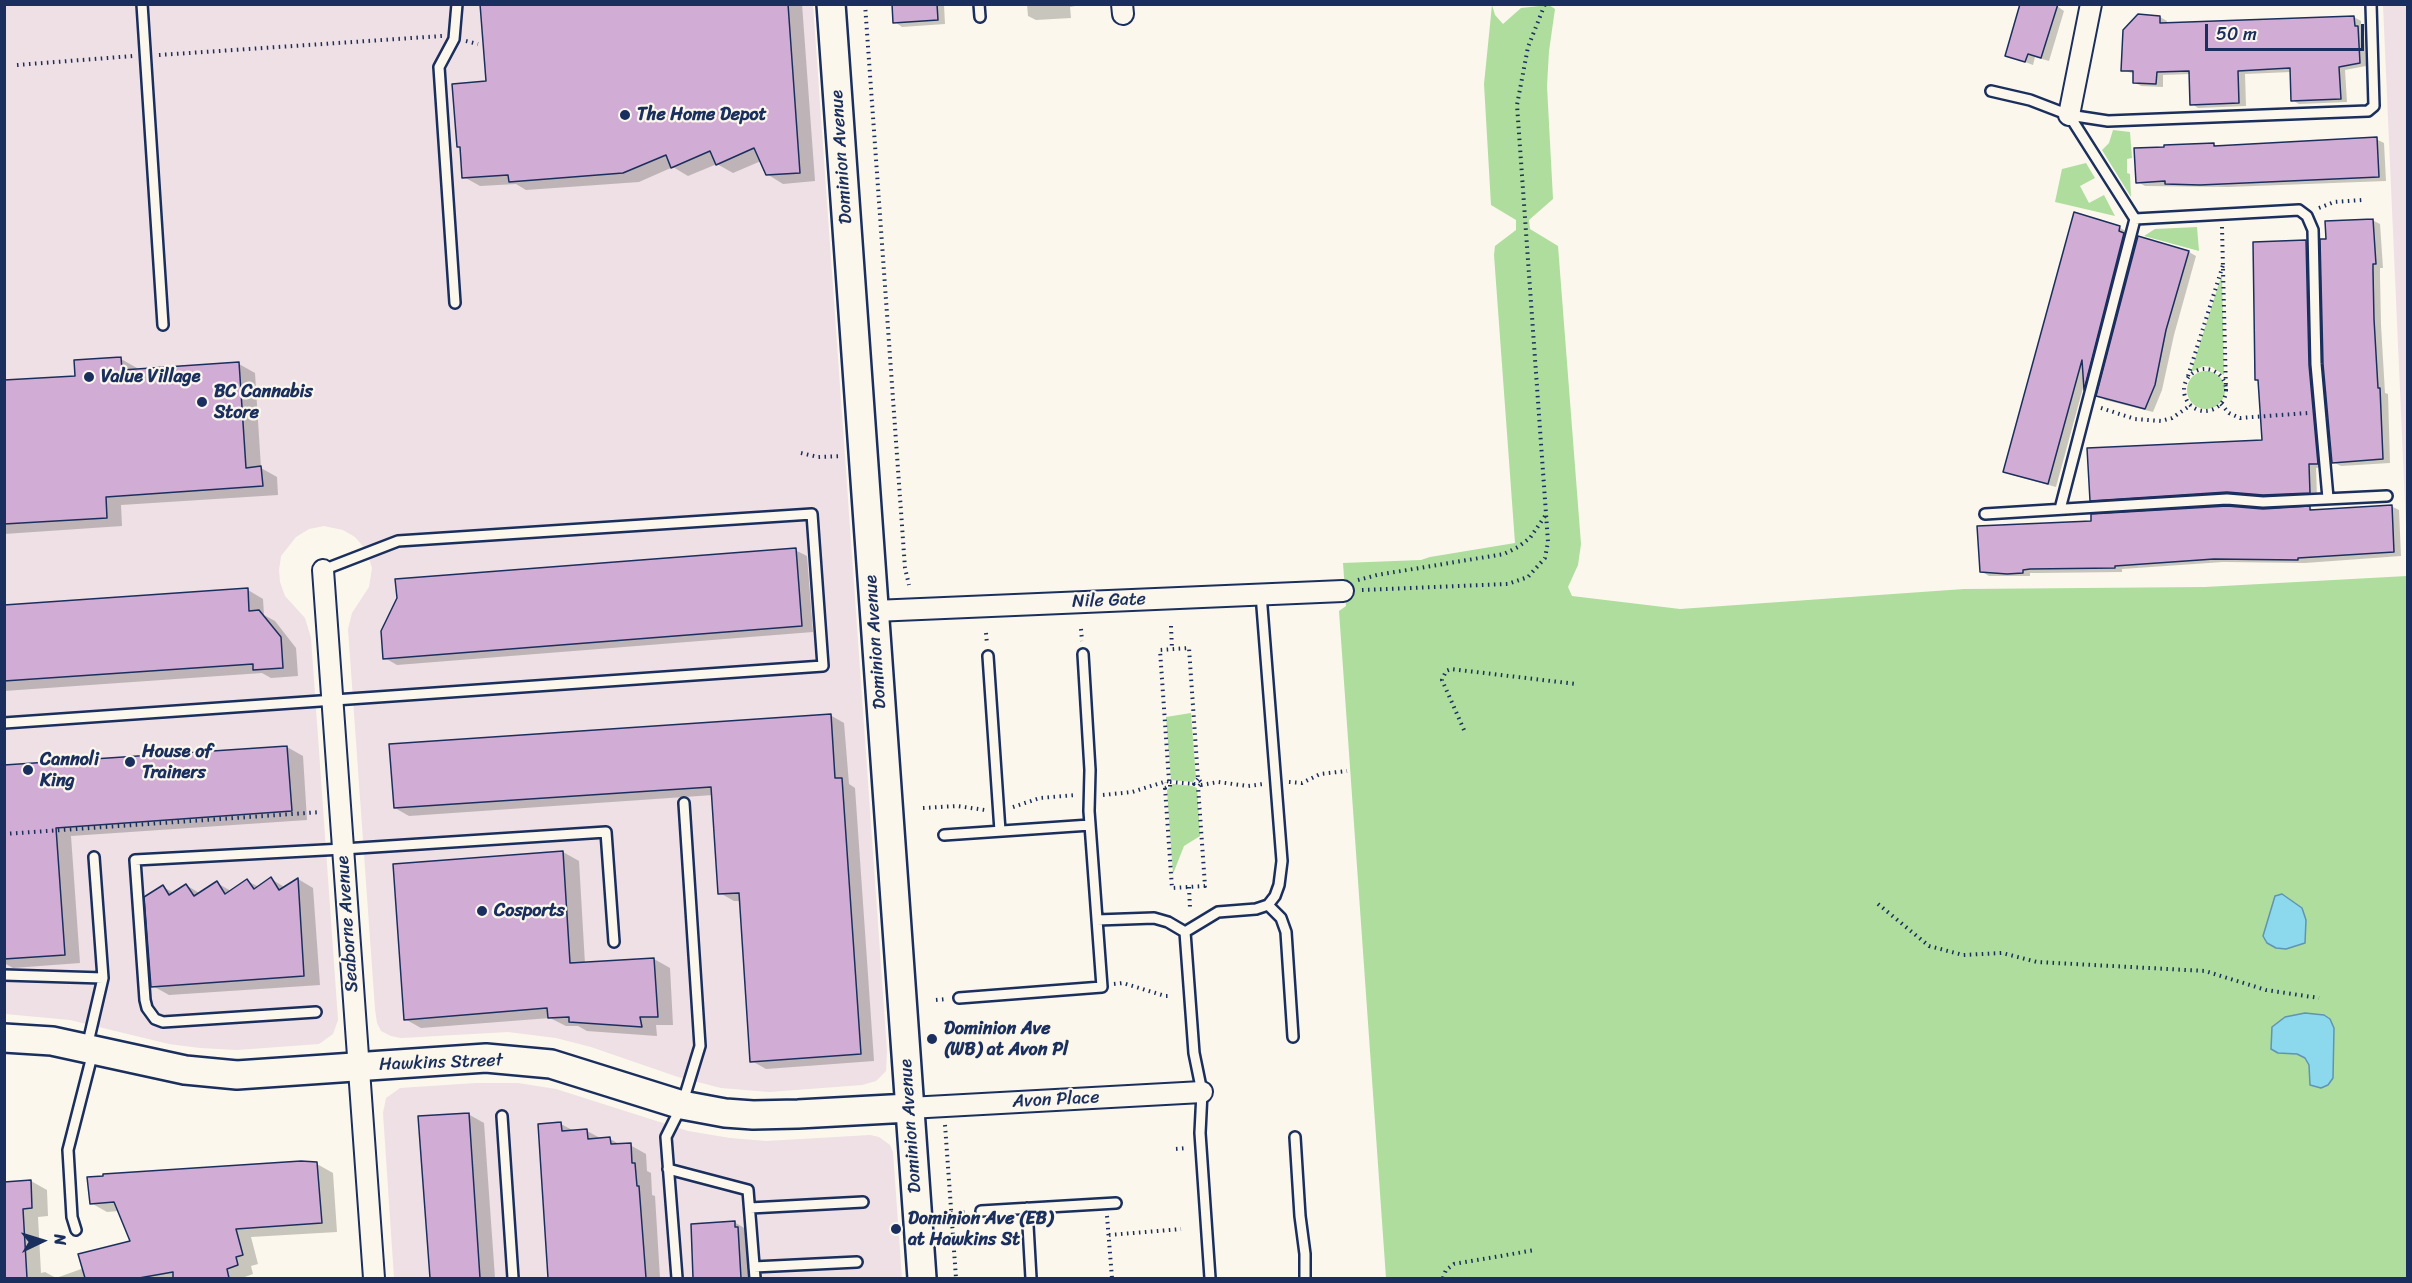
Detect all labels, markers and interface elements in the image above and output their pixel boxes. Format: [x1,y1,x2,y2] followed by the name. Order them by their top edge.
[2208,12,2367,50] scale bar
[2216,18,2257,50] text: 50 m
[827,89,857,225] street label: Dominion Avenue
[637,104,767,126] place label: The Home Depot
[618,108,632,122] marker: The Home Depot
[101,366,200,388] place label: Value Village
[82,370,96,384] marker: Value Village
[214,381,313,424] place label: BC Cannabis Store
[195,395,209,409] marker: BC Cannabis Store
[861,574,891,710] street label: Dominion Avenue
[1072,589,1146,613] street label: Nile Gate
[142,741,212,783] place label: House of Trainers
[40,749,99,792] place label: Cannoli King
[123,755,137,769] marker: House of Trainers
[21,763,35,777] marker: Cannoli King
[332,855,364,993] street label: Seaborne Avenue
[494,900,565,922] place label: Cosports
[475,904,489,918] marker: Cosports
[944,1018,1068,1060] place label: Dominion Ave (WB) at Avon Pl
[925,1032,939,1046] marker: Dominion Ave (WB) at Avon Pl
[379,1050,503,1076] street label: Hawkins Street
[896,1058,926,1194] street label: Dominion Avenue
[1012,1087,1100,1113] street label: Avon Place
[908,1208,1053,1250] place label: Dominion Ave (EB) at Hawkins St
[12,1211,72,1271] north arrow
[889,1222,903,1236] marker: Dominion Ave (EB) at Hawkins St
[46,1233,75,1246] text: N

